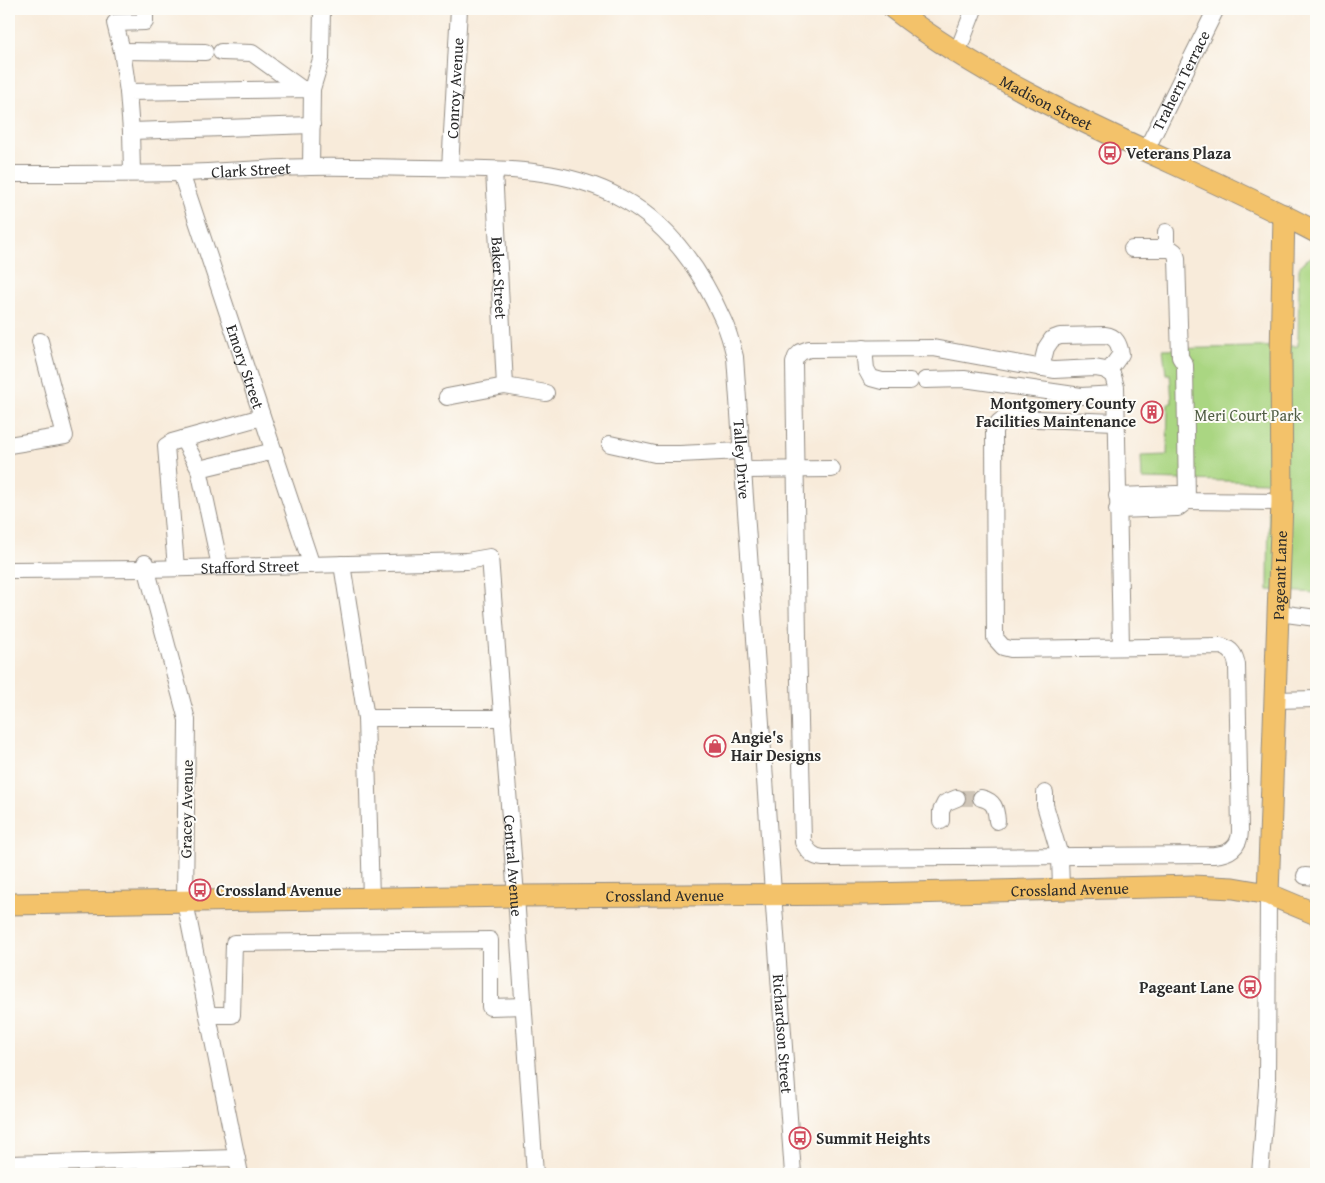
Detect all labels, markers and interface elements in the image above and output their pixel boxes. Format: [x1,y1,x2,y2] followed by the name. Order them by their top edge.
[1145,26,1216,135] street label: Trahern Terrace
[440,37,469,139] street label: Conroy Avenue
[996,69,1097,136] street label: Madison Street
[1098,141,1122,165] bus stop icon: Veterans Plaza
[1126,141,1232,165] place label: Veterans Plaza
[211,156,291,184] street label: Clark Street
[485,236,514,320] street label: Baker Street
[220,321,271,412] street label: Emory Street
[976,391,1137,433] place label: Montgomery County Facilities Maintenance
[1140,400,1164,424] building icon: Montgomery County Facilities Maintenance
[1194,403,1303,427] park label: Meri Court Park
[727,419,757,500] street label: Talley Drive
[1266,530,1293,620] street label: Pageant Lane
[200,553,300,580] street label: Stafford Street
[731,725,821,767] place label: Angie's Hair Designs
[703,734,727,758] shop icon: Angie's Hair Designs
[173,759,199,859] street label: Gracey Avenue
[498,814,529,917] street label: Central Avenue
[1010,876,1129,902] street label: Crossland Avenue
[188,878,212,902] bus stop icon: Crossland Avenue
[216,878,342,902] place label: Crossland Avenue
[606,883,724,907] street label: Crossland Avenue
[767,973,799,1095] street label: Richardson Street
[1139,975,1234,999] place label: Pageant Lane
[1238,975,1262,999] bus stop icon: Pageant Lane
[788,1126,812,1150] bus stop icon: Summit Heights
[816,1126,930,1150] place label: Summit Heights

